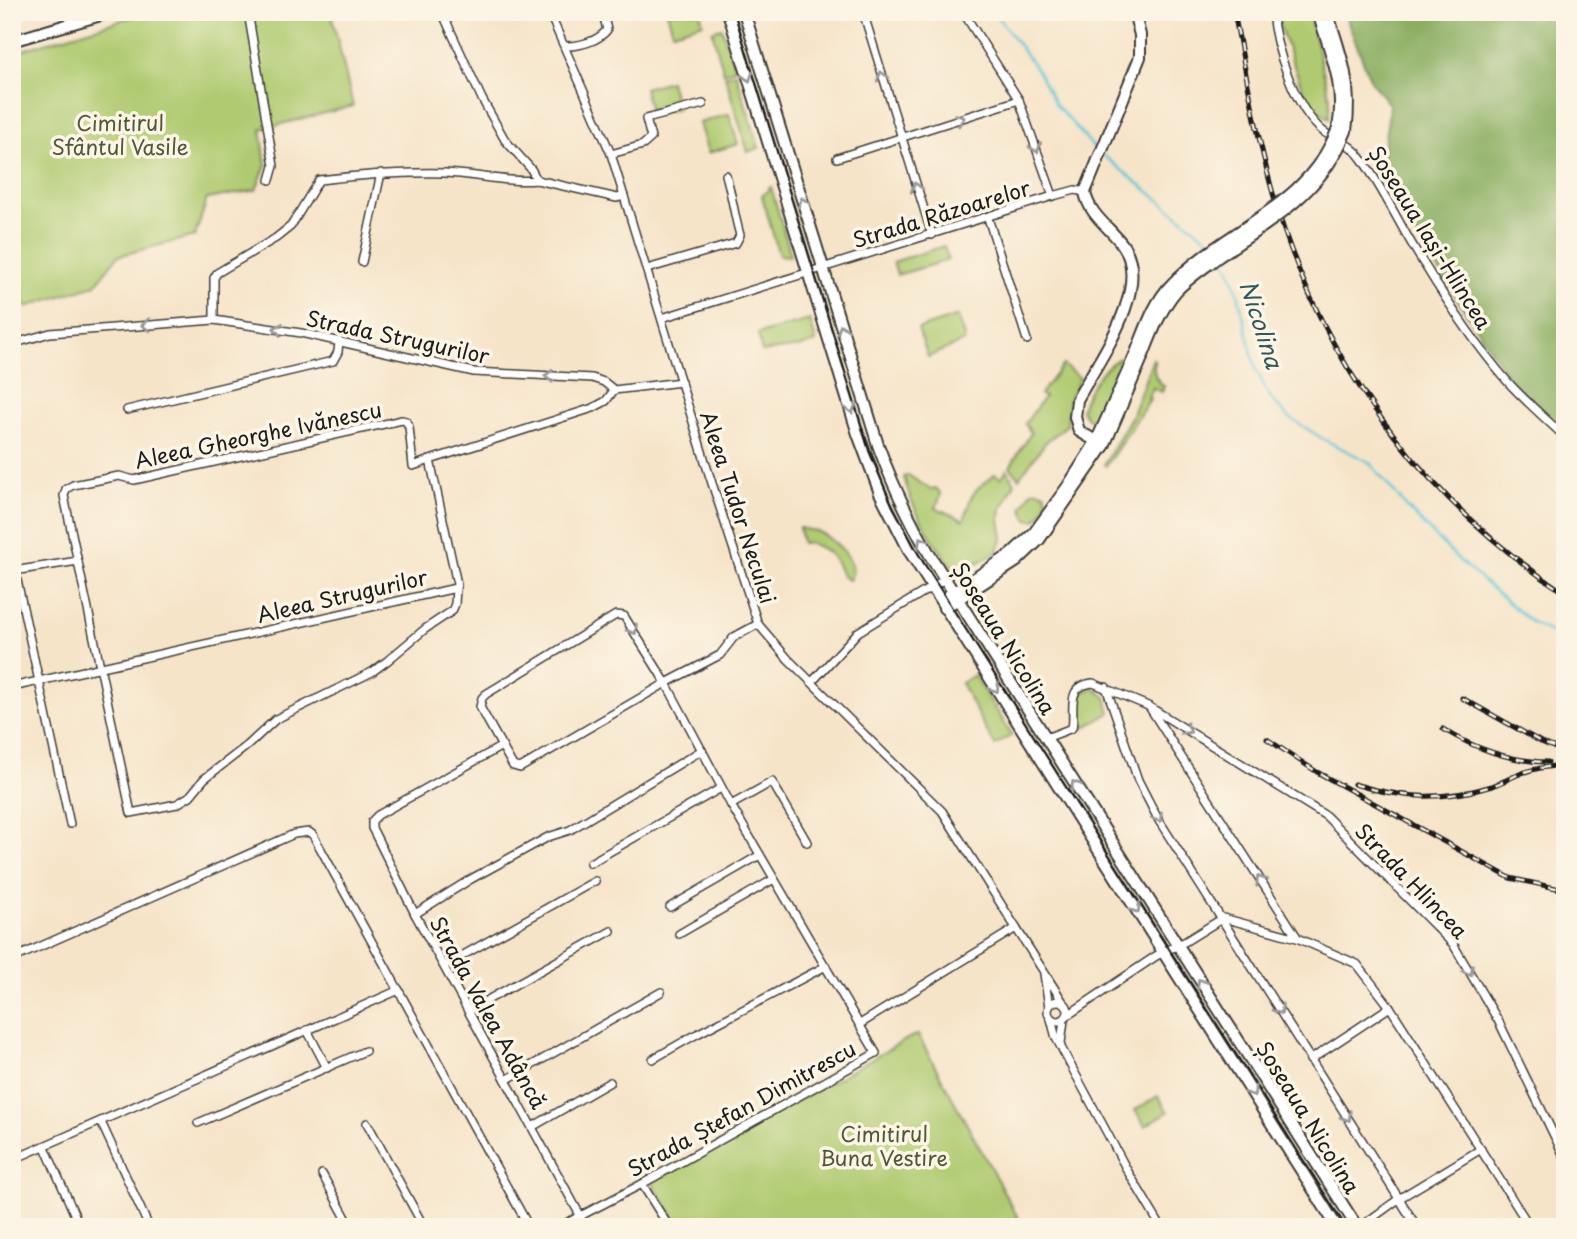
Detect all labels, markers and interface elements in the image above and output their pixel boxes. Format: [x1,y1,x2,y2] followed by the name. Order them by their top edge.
[875,70,890,82] one-way arrow
[740,71,755,83] one-way arrow
[51,106,189,162] park label: Cimitirul Sfântul Vasile
[953,112,965,127] one-way arrow
[1362,139,1500,335] street label: Șoseaua Iași-Hlincea
[1028,141,1042,153] one-way arrow
[848,171,1034,255] street label: Strada Răzoarelor
[910,181,925,193] one-way arrow
[796,197,811,209] one-way arrow
[1231,275,1293,373] water label: Nicolina
[303,301,493,371] street label: Strada Strugurilor
[140,317,151,332] one-way arrow
[272,322,284,337] one-way arrow
[835,323,850,335] one-way arrow
[544,368,555,383] one-way arrow
[132,392,384,476] street label: Aleea Gheorghe Ivănescu
[842,402,857,414] one-way arrow
[693,407,785,607] street label: Aleea Tudor Neculai
[917,536,930,549] one-way arrow
[945,556,1065,721] street label: Șoseaua Nicolina
[254,560,431,630] street label: Aleea Strugurilor
[625,623,638,636] one-way arrow
[987,681,1000,694] one-way arrow
[1180,722,1193,735] one-way arrow
[1070,779,1083,792] one-way arrow
[1150,811,1163,824] one-way arrow
[1348,815,1476,945] street label: Strada Hlincea
[1256,875,1269,888] one-way arrow
[1128,901,1141,914] one-way arrow
[423,910,555,1114] street label: Strada Valea Adâncă
[1461,963,1474,976] one-way arrow
[1197,978,1210,991] one-way arrow
[1271,1003,1284,1016] one-way arrow
[621,1032,861,1184] street label: Strada Ștefan Dimitrescu
[1249,1035,1369,1200] street label: Șoseaua Nicolina
[1244,1085,1257,1098] one-way arrow
[1339,1109,1351,1122] one-way arrow
[820,1117,948,1173] park label: Cimitirul Buna Vestire

